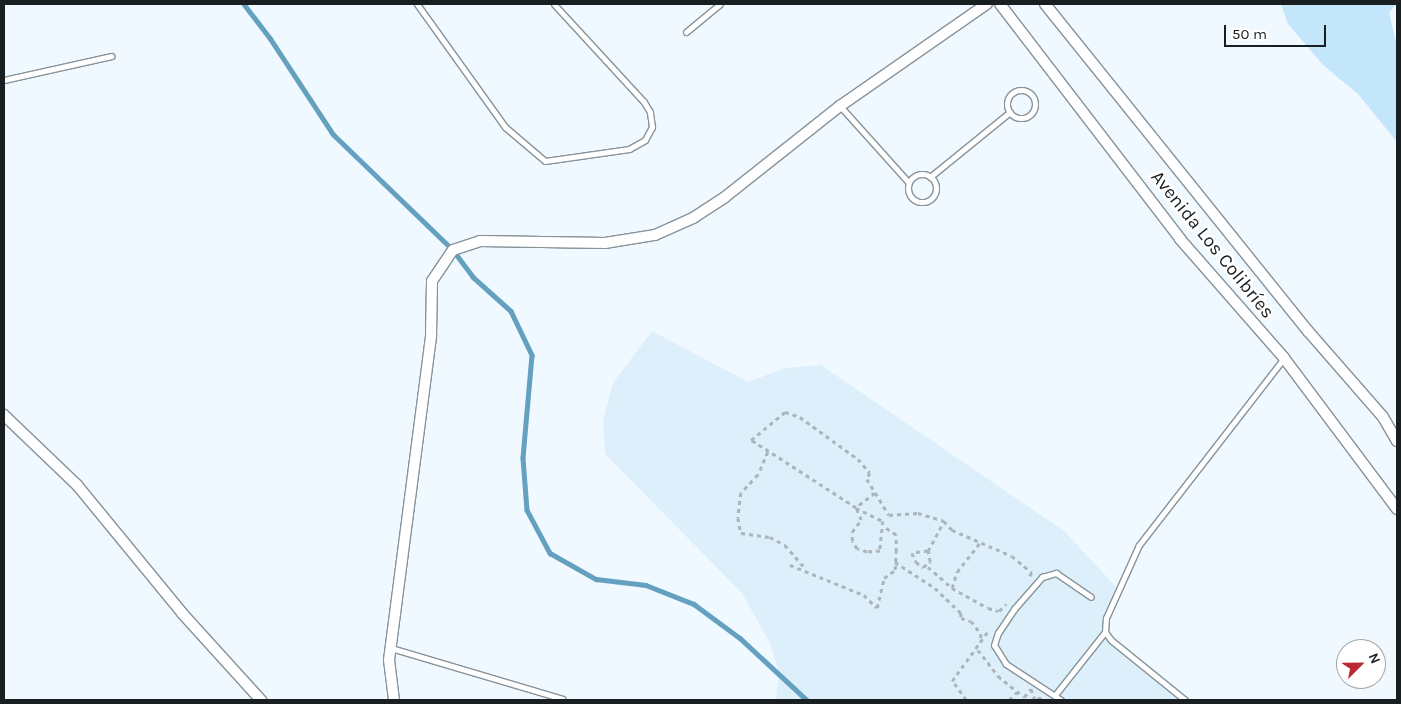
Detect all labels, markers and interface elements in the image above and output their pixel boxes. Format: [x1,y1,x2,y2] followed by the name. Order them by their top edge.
[1226,15,1328,47] scale bar
[1232,25,1267,43] text: 50 m
[1145,167,1279,323] street label: Avenida Los Colibríes
[1336,639,1386,689] north arrow
[1365,650,1384,666] text: N

